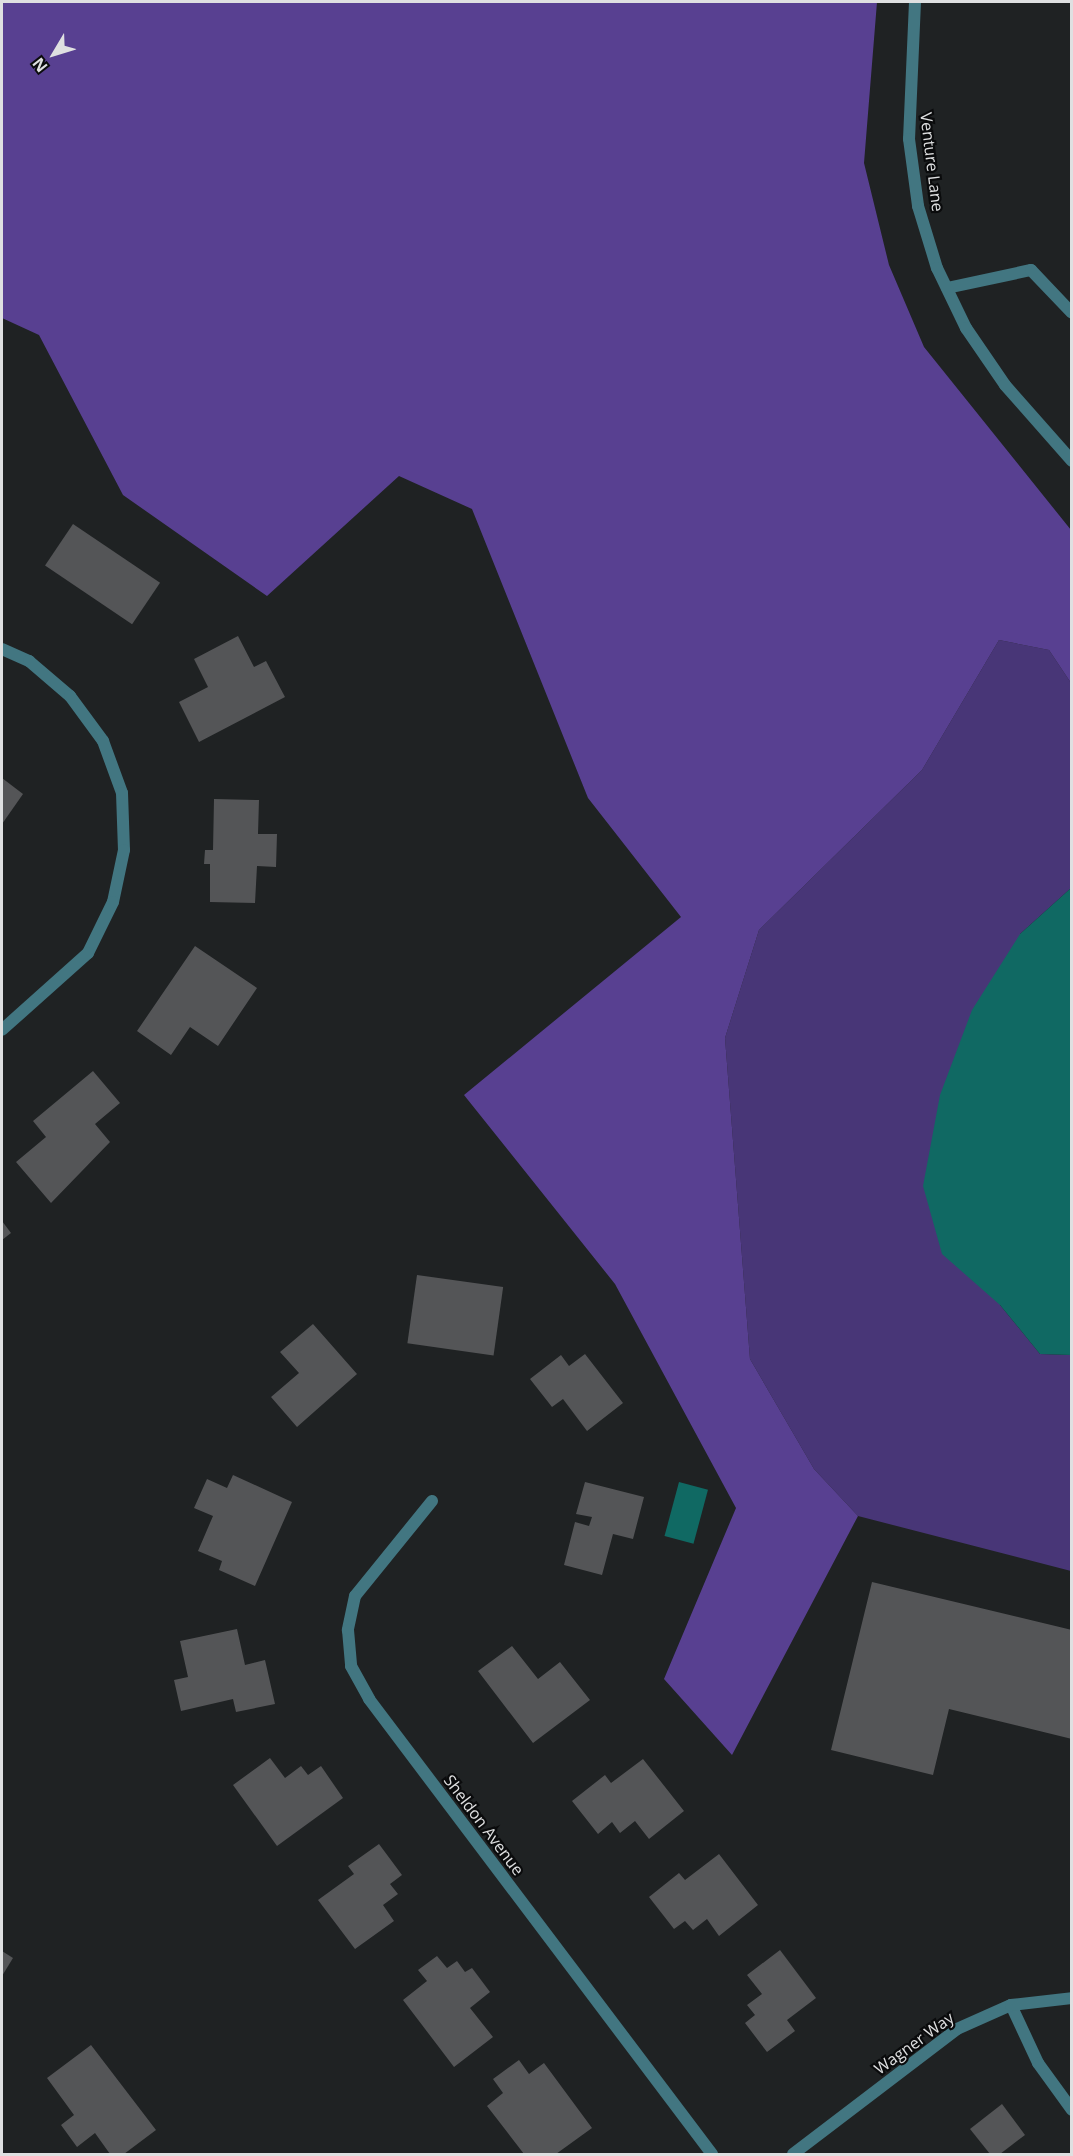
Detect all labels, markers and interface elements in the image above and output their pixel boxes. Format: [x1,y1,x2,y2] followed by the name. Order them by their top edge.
[24,24,84,84] north arrow
[27,53,52,77] text: N
[916,111,948,213] street label: Venture Lane
[440,1771,528,1879] street label: Sheldon Avenue
[871,2008,957,2078] street label: Wagner Way

